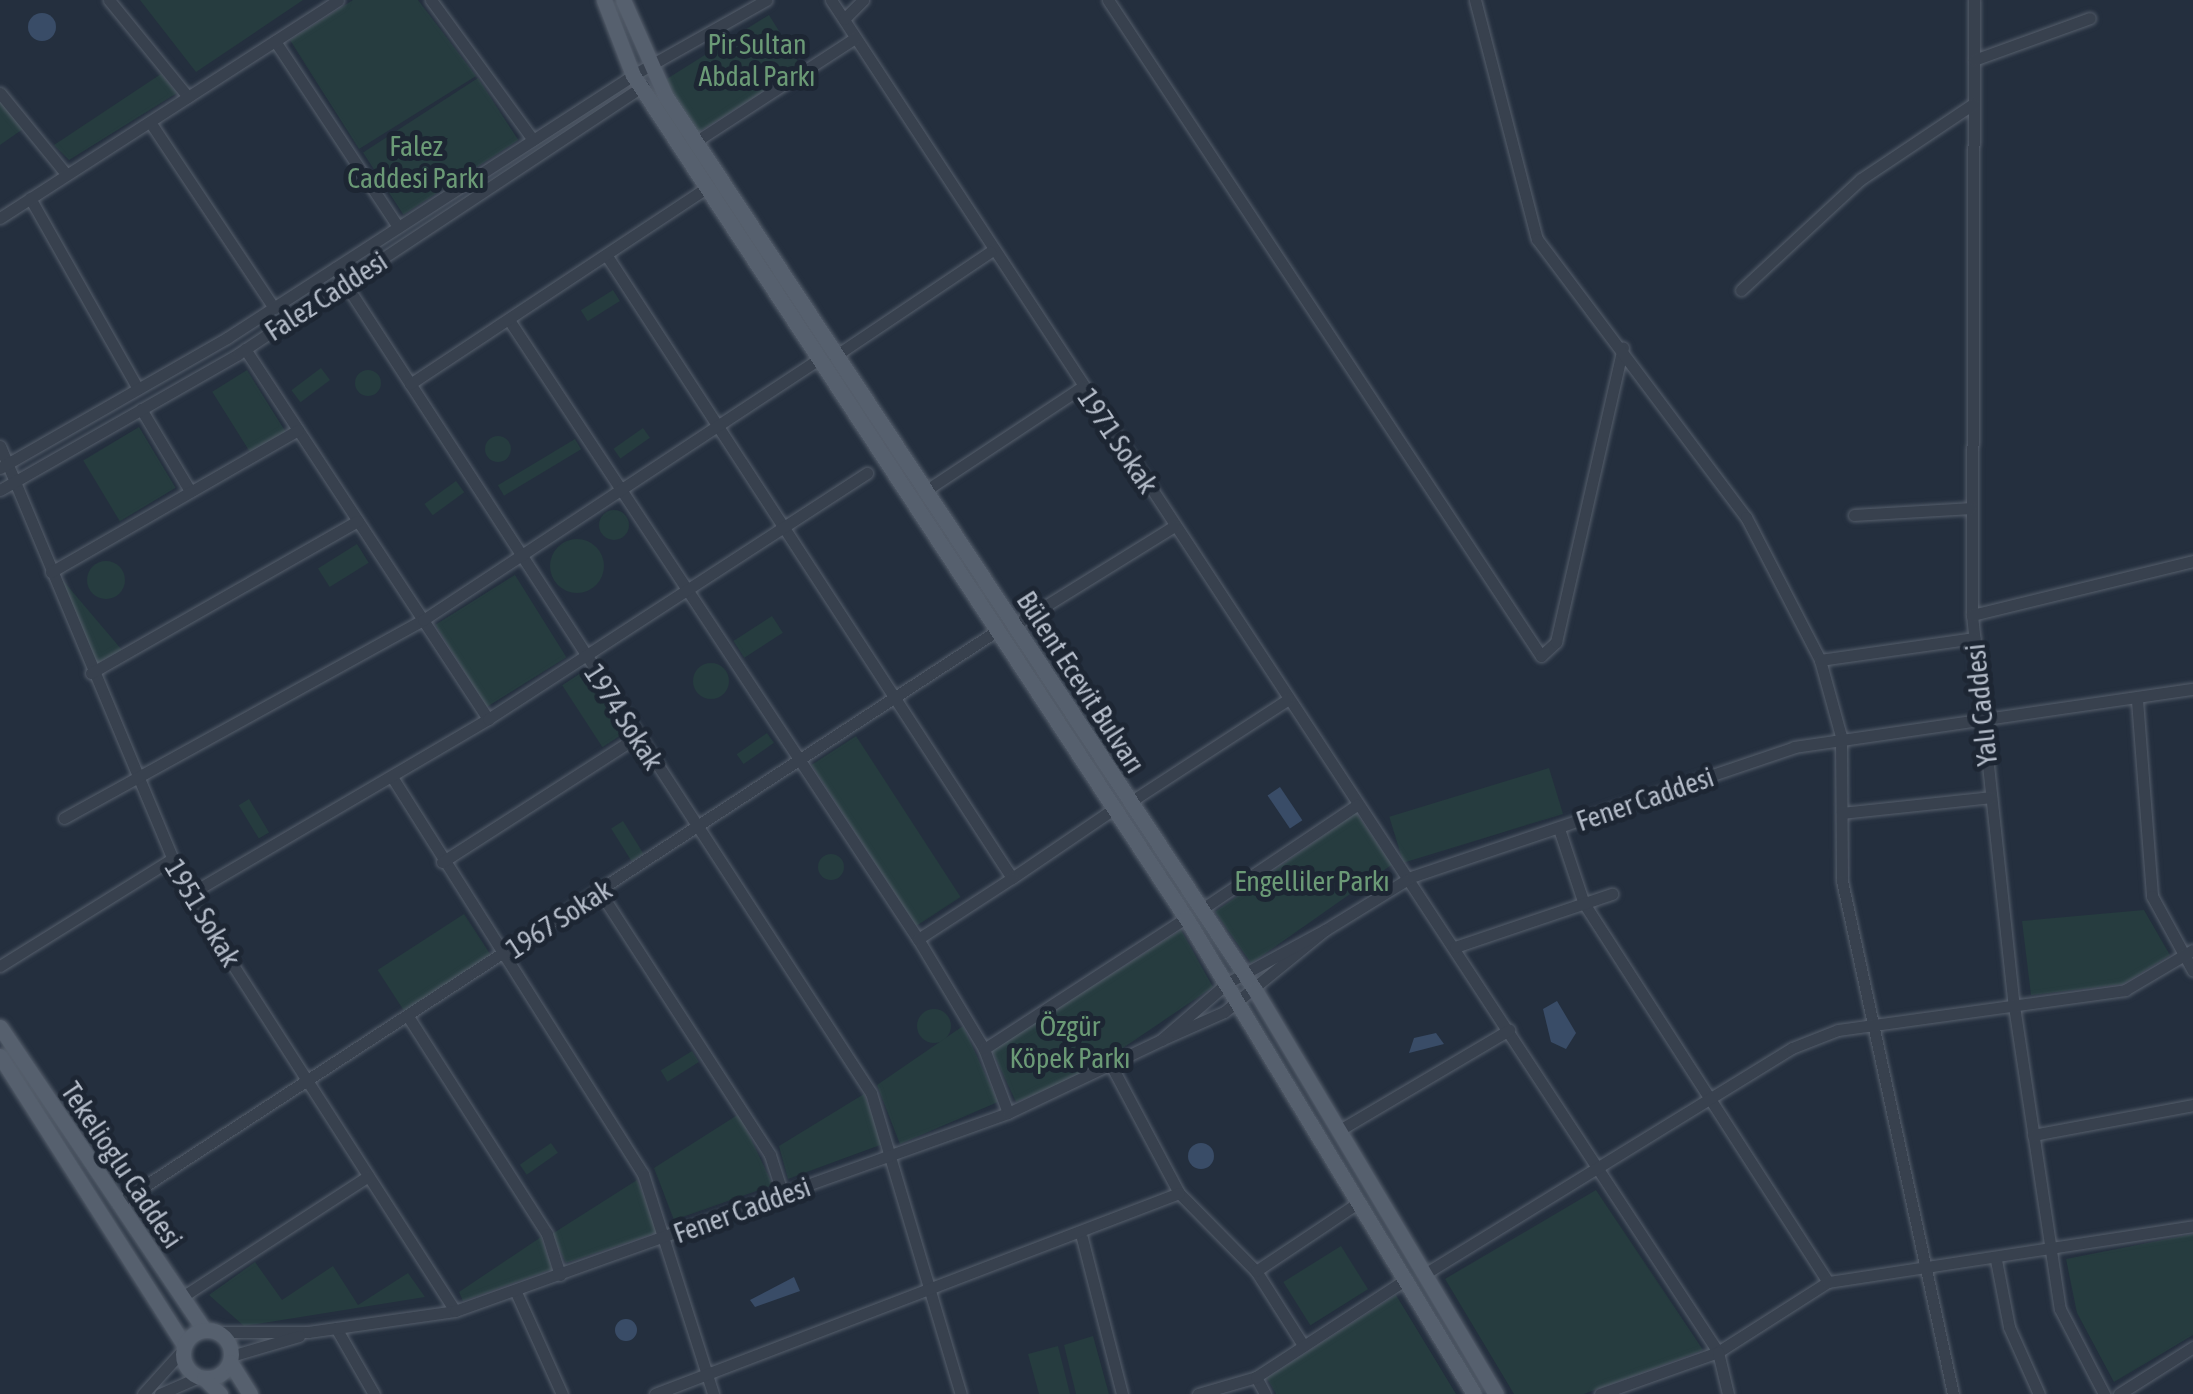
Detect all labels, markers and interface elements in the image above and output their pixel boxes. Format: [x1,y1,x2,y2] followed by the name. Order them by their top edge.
[699,27,815,93] park label: Pir Sultan Abdal Parkı
[347,129,485,195] park label: Falez Caddesi Parkı
[259,244,393,348] street label: Falez Caddesi
[1071,382,1165,500] street label: 1971 Sokak
[1010,585,1152,779] street label: Bülent Ecevit Bulvarı
[1958,642,2004,768] street label: Yalı Caddesi
[577,658,671,776] street label: 1974 Sokak
[1572,760,1718,838] street label: Fener Caddesi
[158,853,248,973] street label: 1951 Sokak
[1234,864,1390,898] park label: Engelliler Parkı
[500,872,618,966] street label: 1967 Sokak
[1010,1009,1130,1075] park label: Özgür Köpek Parkı
[54,1076,190,1254] street label: Tekelioglu Caddesi
[669,1170,815,1250] street label: Fener Caddesi

